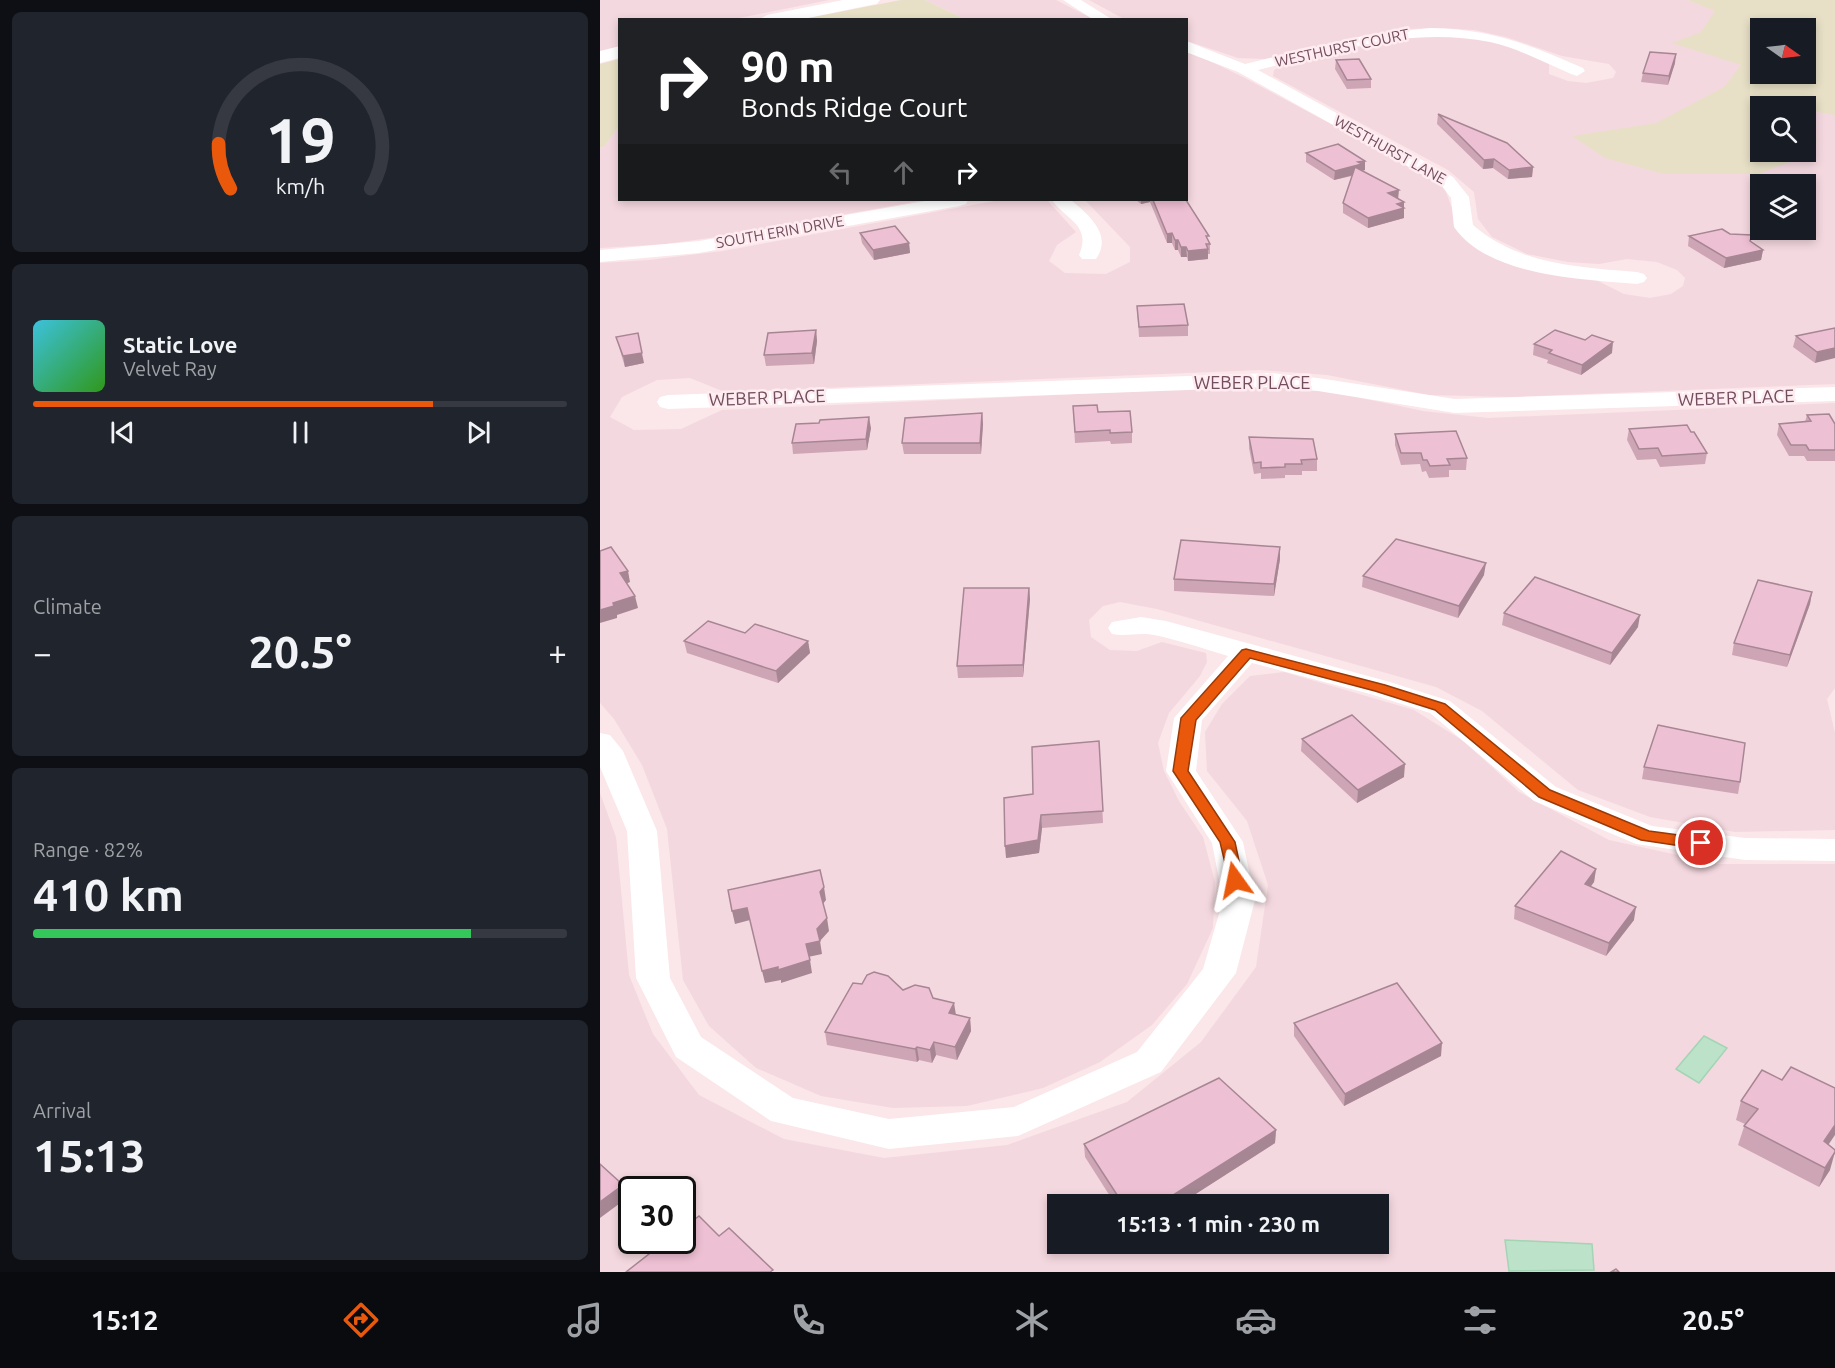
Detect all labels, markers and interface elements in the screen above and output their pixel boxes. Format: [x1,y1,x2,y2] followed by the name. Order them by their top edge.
[1750,18,1816,84] north arrow
[1750,18,1816,240] map controls
[1273,25,1411,70] street label: WESTHURST COURT
[642,42,720,120] icon: right
[741,43,835,90] text: 90 m
[741,92,967,122] text: Bonds Ridge Court
[1750,96,1816,162] button: search
[265,105,335,175] text: 19
[1331,112,1449,187] street label: WESTHURST LANE
[824,156,857,189] icon: left
[887,156,920,189] icon: ahead
[950,156,983,189] icon: right
[275,174,325,198] text: km/h
[1750,174,1816,240] button: layers
[715,212,845,251] street label: SOUTH ERIN DRIVE
[123,332,238,357] text: Static Love
[123,357,217,380] text: Velvet Ray
[1194,372,1310,392] street label: WEBER PLACE
[708,385,826,409] street label: WEBER PLACE
[1677,385,1795,409] street label: WEBER PLACE
[106,416,139,449] icon: previous
[284,416,317,449] icon: pause
[462,416,495,449] icon: next
[33,595,102,618] text: Climate
[248,626,352,677] text: 20.5°
[33,634,52,671] text: −
[548,634,567,671] text: +
[1675,817,1726,868] pin
[1684,826,1717,859] icon: arrive
[33,838,143,861] text: Range · 82%
[1203,848,1267,912] position arrow
[33,869,184,920] text: 410 km
[33,1099,91,1122] text: Arrival
[33,1130,146,1181] text: 15:13
[618,1176,696,1254] speed limit sign: 30
[1116,1211,1320,1236] text: 15:13 · 1 min · 230 m
[340,1299,382,1341] icon: directions
[564,1299,606,1341] icon: music
[787,1299,829,1341] icon: phone
[1011,1299,1053,1341] icon: climate
[1235,1299,1277,1341] icon: car
[1459,1299,1501,1341] icon: filters
[91,1305,158,1335] text: 15:12
[1682,1305,1744,1335] text: 20.5°

